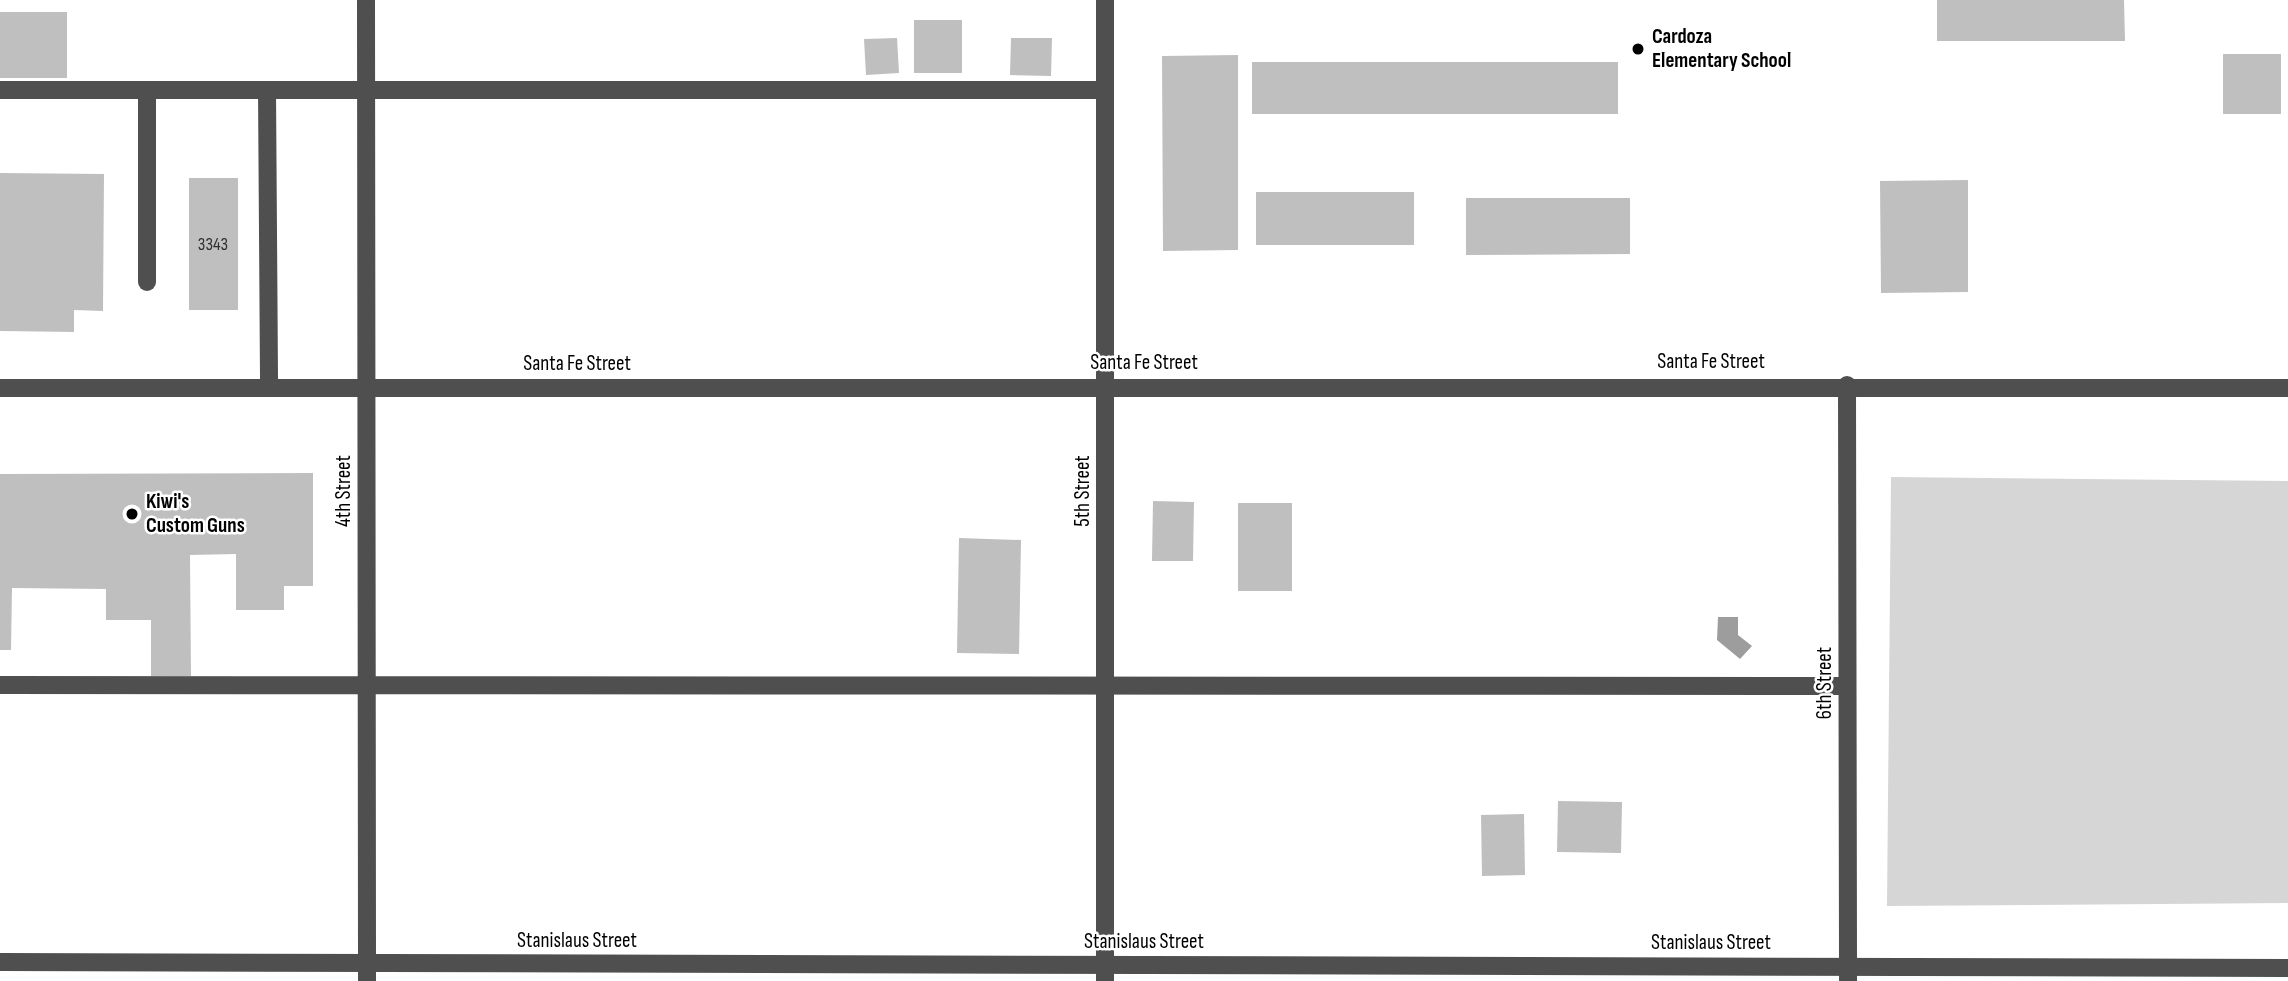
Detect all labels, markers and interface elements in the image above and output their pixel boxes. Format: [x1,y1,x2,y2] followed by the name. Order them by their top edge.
[1652,24,1791,74] place label: Cardoza Elementary School
[1630,41,1646,57] marker: Cardoza Elementary School
[198,234,228,256] house number: 3343
[1657,349,1765,375] street label: Santa Fe Street
[1090,350,1198,376] street label: Santa Fe Street
[523,351,631,377] street label: Santa Fe Street
[331,455,357,527] street label: 4th Street
[1070,455,1096,527] street label: 5th Street
[146,489,245,539] place label: Kiwi's Custom Guns
[124,506,140,522] marker: Kiwi's Custom Guns
[1812,647,1838,719] street label: 6th Street
[517,928,637,954] street label: Stanislaus Street
[1084,929,1204,955] street label: Stanislaus Street
[1651,930,1771,956] street label: Stanislaus Street

